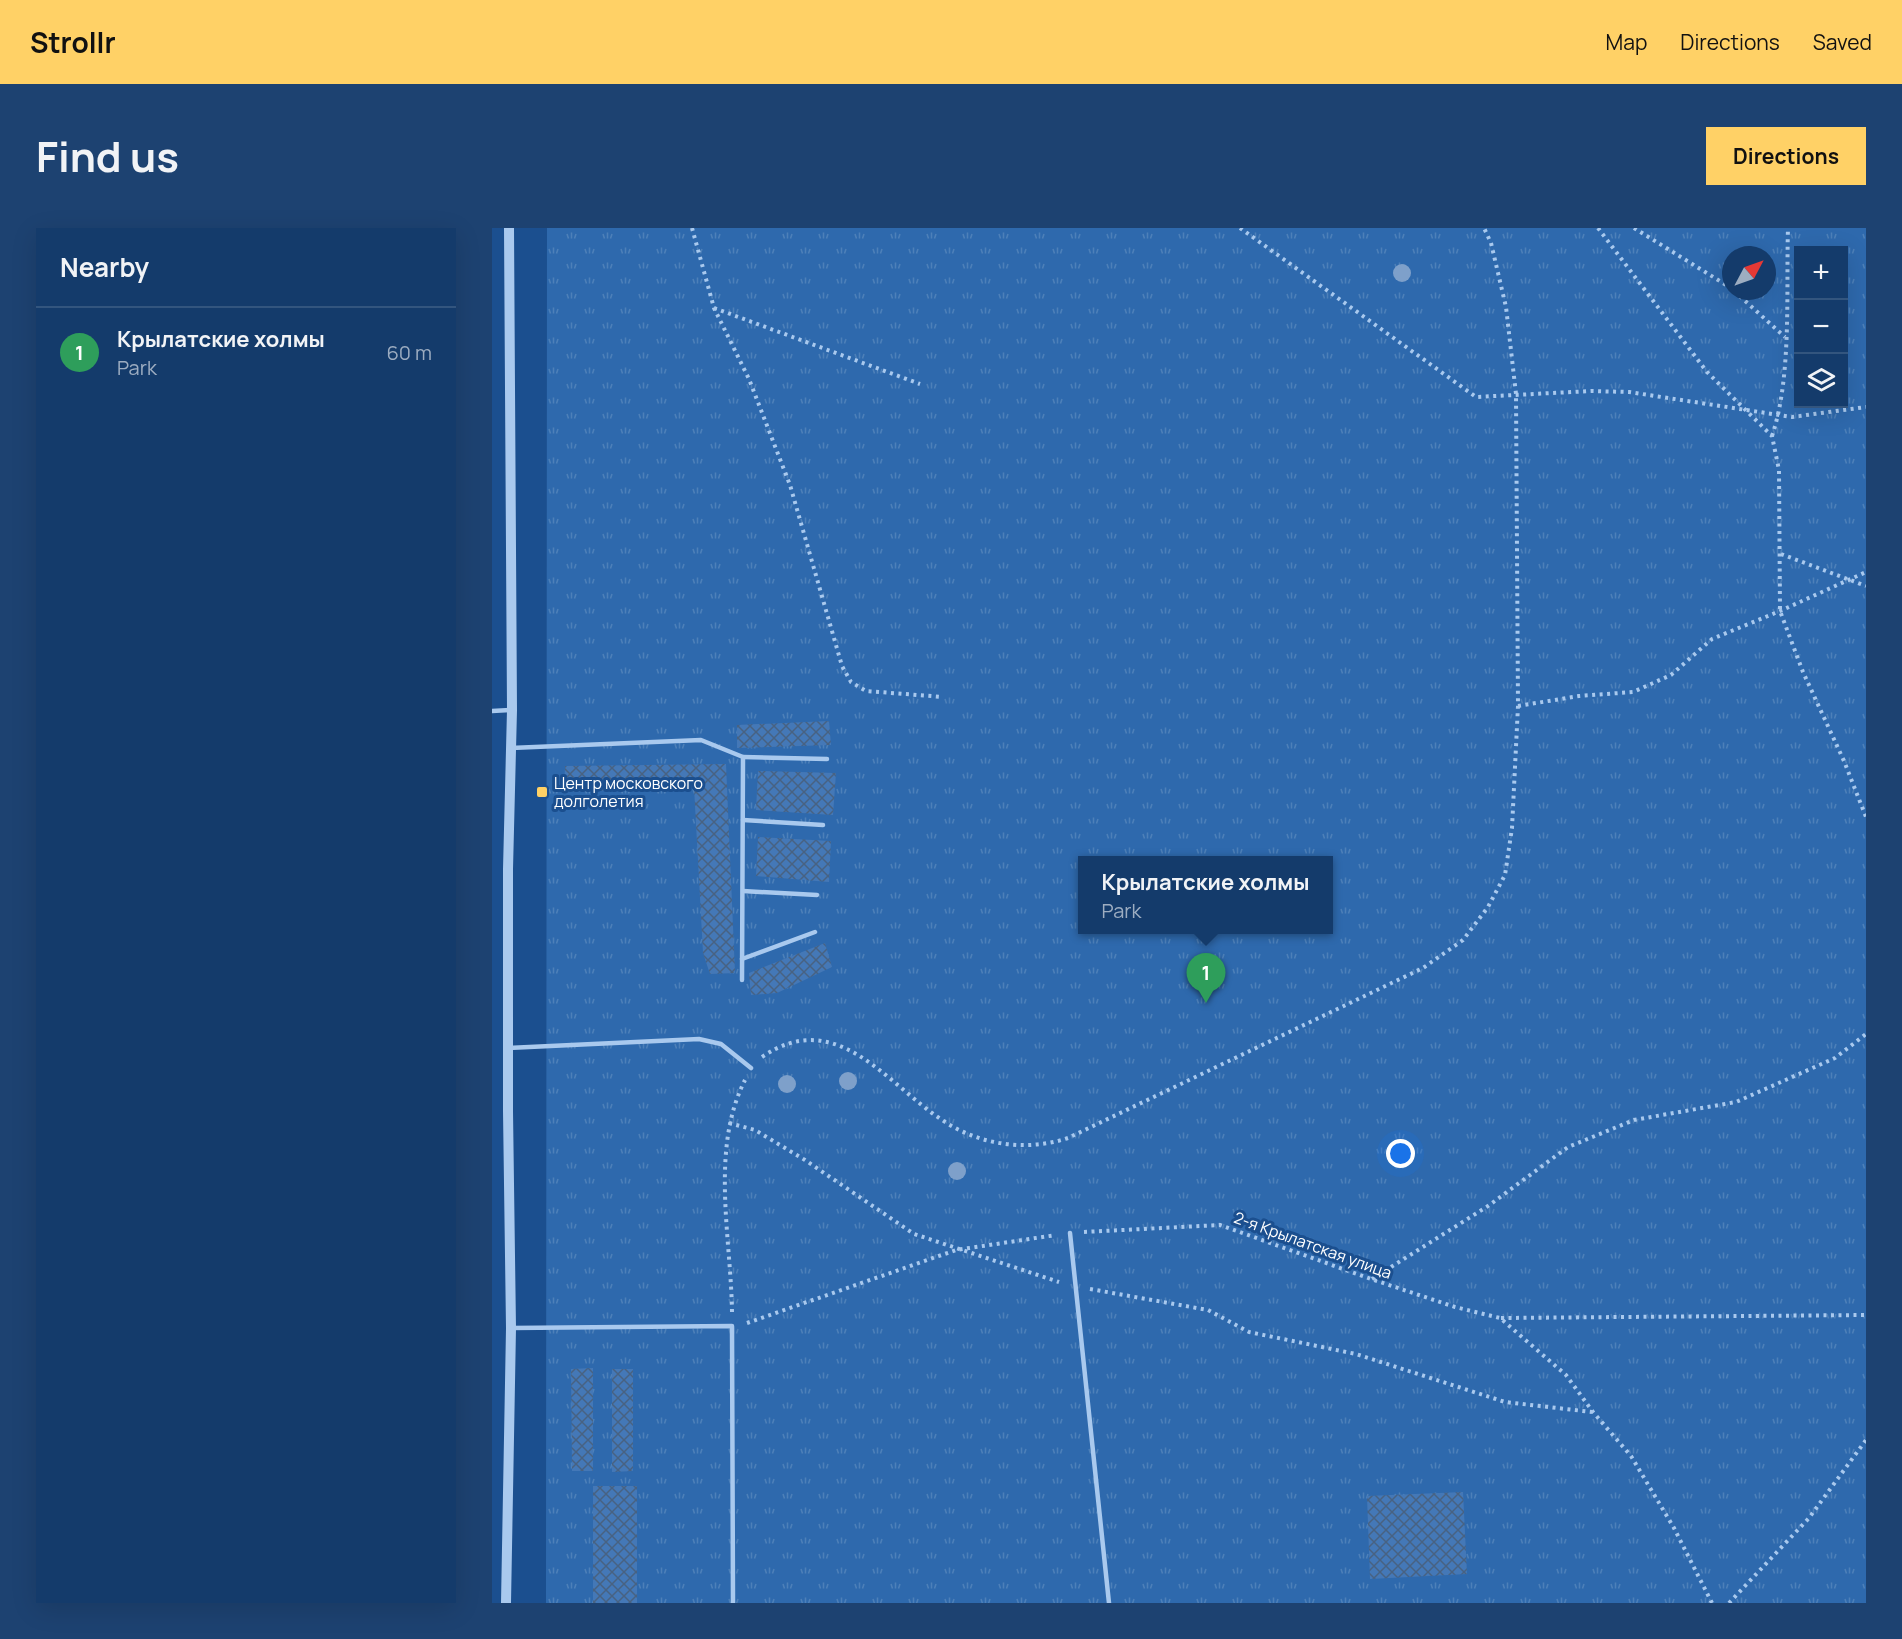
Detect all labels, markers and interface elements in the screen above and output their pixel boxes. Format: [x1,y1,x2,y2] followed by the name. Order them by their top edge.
[30,23,116,61] text: Strollr
[1606,28,1647,56] text: Map
[1680,28,1780,56] text: Directions
[1813,28,1872,56] text: Saved
[36,127,179,185] text: Find us
[1706,127,1866,185] button: Directions
[1722,246,1776,300] north arrow
[1794,246,1848,408] map controls
[1794,246,1848,300] button: +
[60,249,149,285] text: Nearby
[1794,300,1848,354] button: −
[117,324,325,354] text: Крылатские холмы
[75,339,84,366] text: 1
[386,339,432,366] text: 60 m
[117,354,157,381] text: Park
[1794,354,1848,408] button: layers
[554,772,703,812] place label: Центр московского долголетия
[535,785,549,799] marker: Центр московского долголетия
[1078,856,1333,934] popup
[1102,867,1309,897] text: Крылатские холмы
[1102,897,1141,924] text: Park
[1186,954,1226,1003] pin: 1
[1386,1139,1415,1168] your location
[1231,1206,1395,1284] street label: 2-я Крылатская улица

